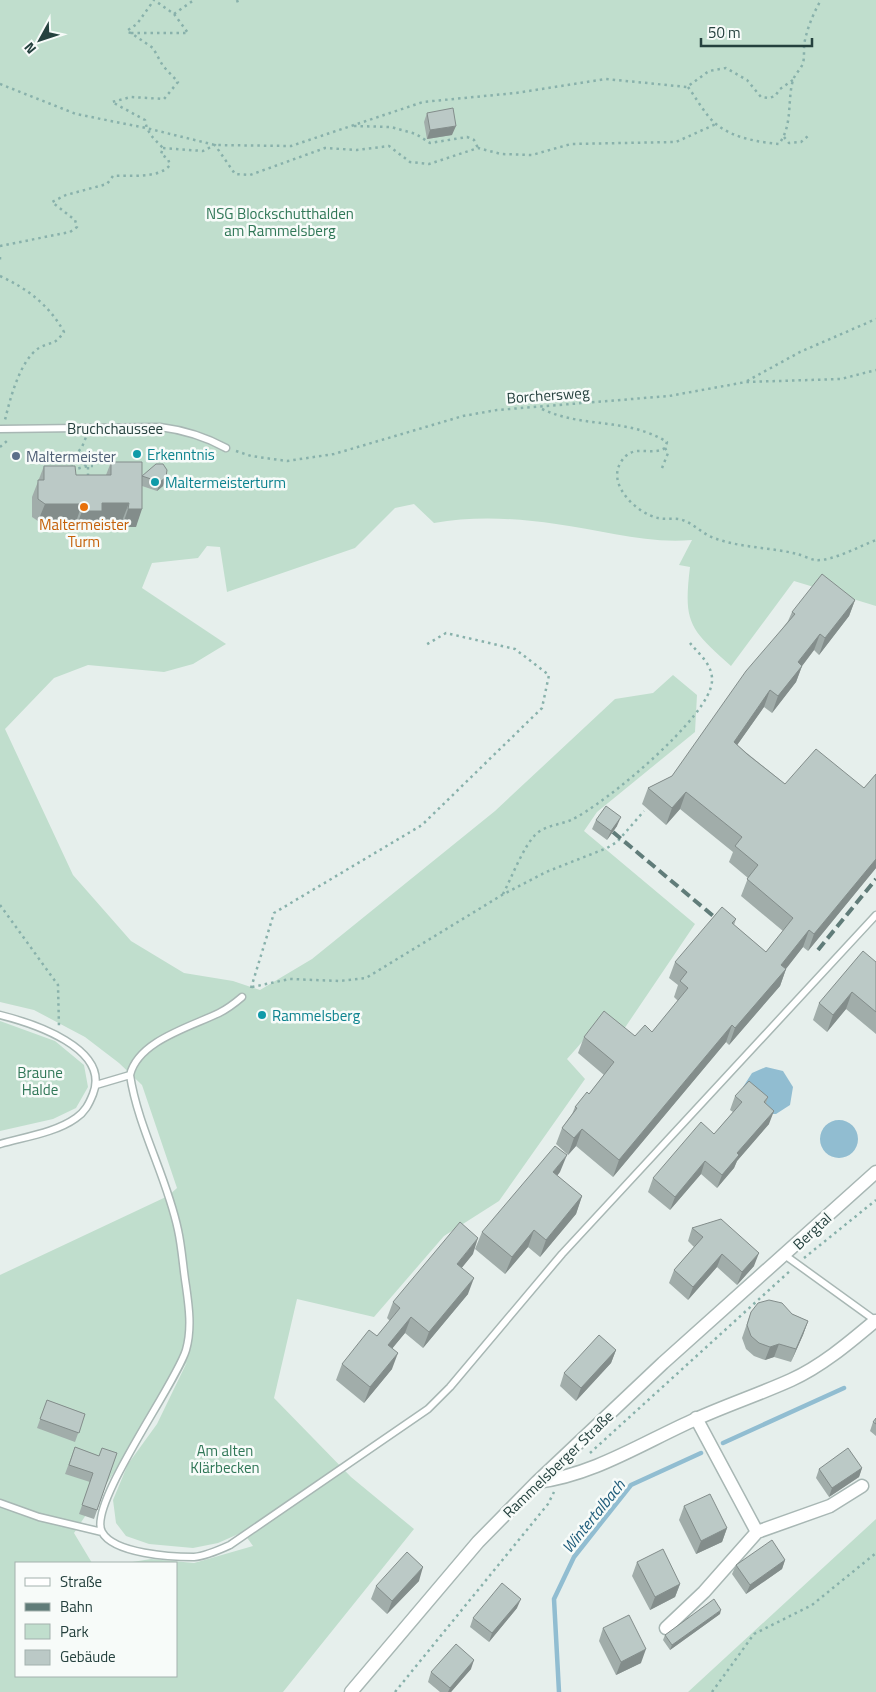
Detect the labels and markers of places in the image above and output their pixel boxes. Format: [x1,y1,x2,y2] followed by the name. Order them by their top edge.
[147,443,215,466] place label: Erkenntnis
[26,445,116,468] place label: Maltermeister
[131,448,143,460] marker: Erkenntnis
[10,450,22,462] marker: Maltermeister
[165,471,286,494] place label: Maltermeisterturm
[149,476,161,488] marker: Maltermeisterturm
[78,501,90,513] marker: Maltermeister Turm
[39,513,129,553] place label: Maltermeister Turm
[272,1004,360,1027] place label: Rammelsberg
[256,1009,268,1021] marker: Rammelsberg

